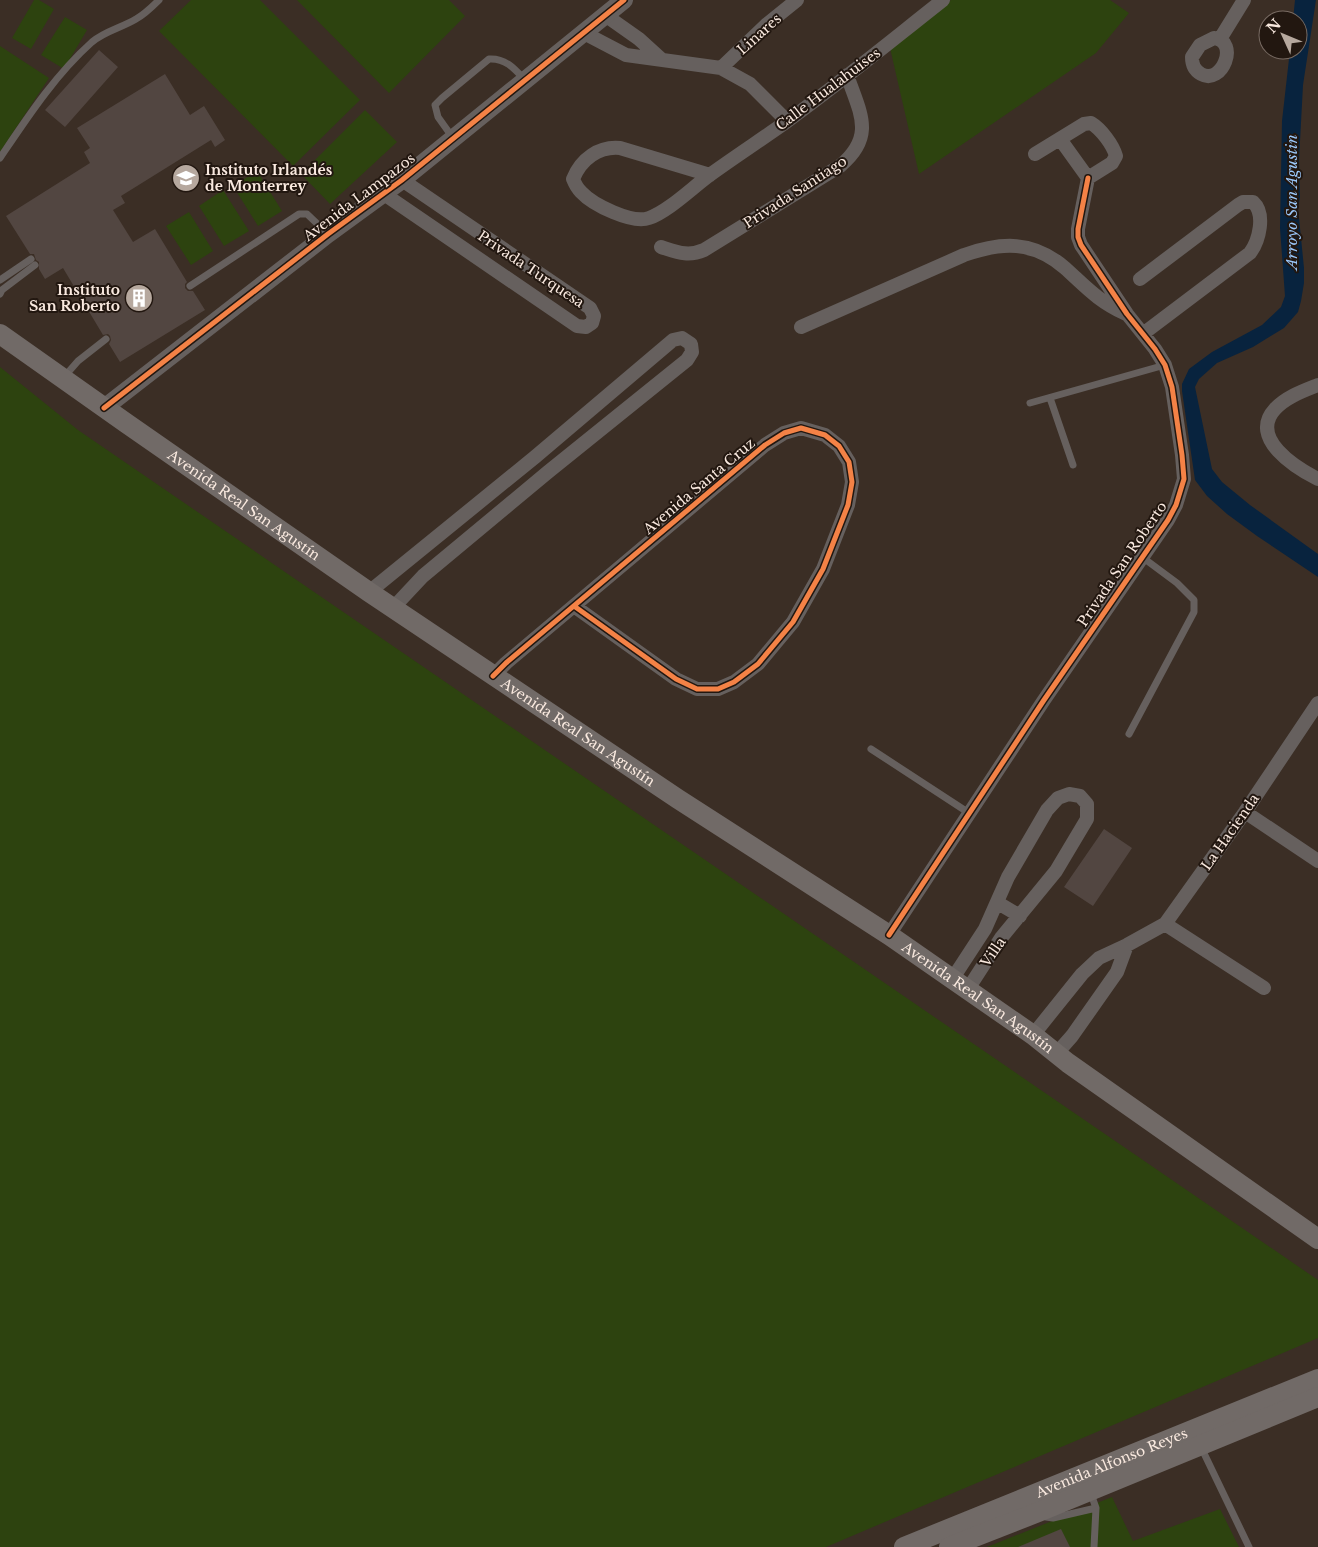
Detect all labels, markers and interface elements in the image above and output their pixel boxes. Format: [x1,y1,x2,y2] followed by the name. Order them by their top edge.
[733,9,785,59] street label: Linares
[1258,10,1308,60] north arrow
[1263,15,1285,37] text: N
[772,44,884,134] street label: Calle Hualahuises
[1282,134,1301,272] water label: Arroyo San Agustin
[299,149,418,246] street label: Avenida Lampazos
[740,152,850,232] street label: Privada Santiago
[205,161,333,195] place label: Instituto Irlandés de Monterrey
[171,163,201,193] school or university icon: Instituto Irlandés de Monterrey
[474,227,588,311] street label: Privada Turquesa
[29,281,120,315] place label: Instituto San Roberto
[124,283,154,313] building icon: Instituto San Roberto
[639,434,759,539] street label: Avenida Santa Cruz
[163,445,324,565] street label: Avenida Real San Agustín
[1073,498,1171,630] street label: Privada San Roberto
[497,674,659,790] street label: Avenida Real San Agustín
[1197,790,1263,874] street label: La Hacienda
[976,933,1010,971] street label: Villa
[898,937,1058,1057] street label: Avenida Real San Agustín
[1032,1424,1190,1502] street label: Avenida Alfonso Reyes

